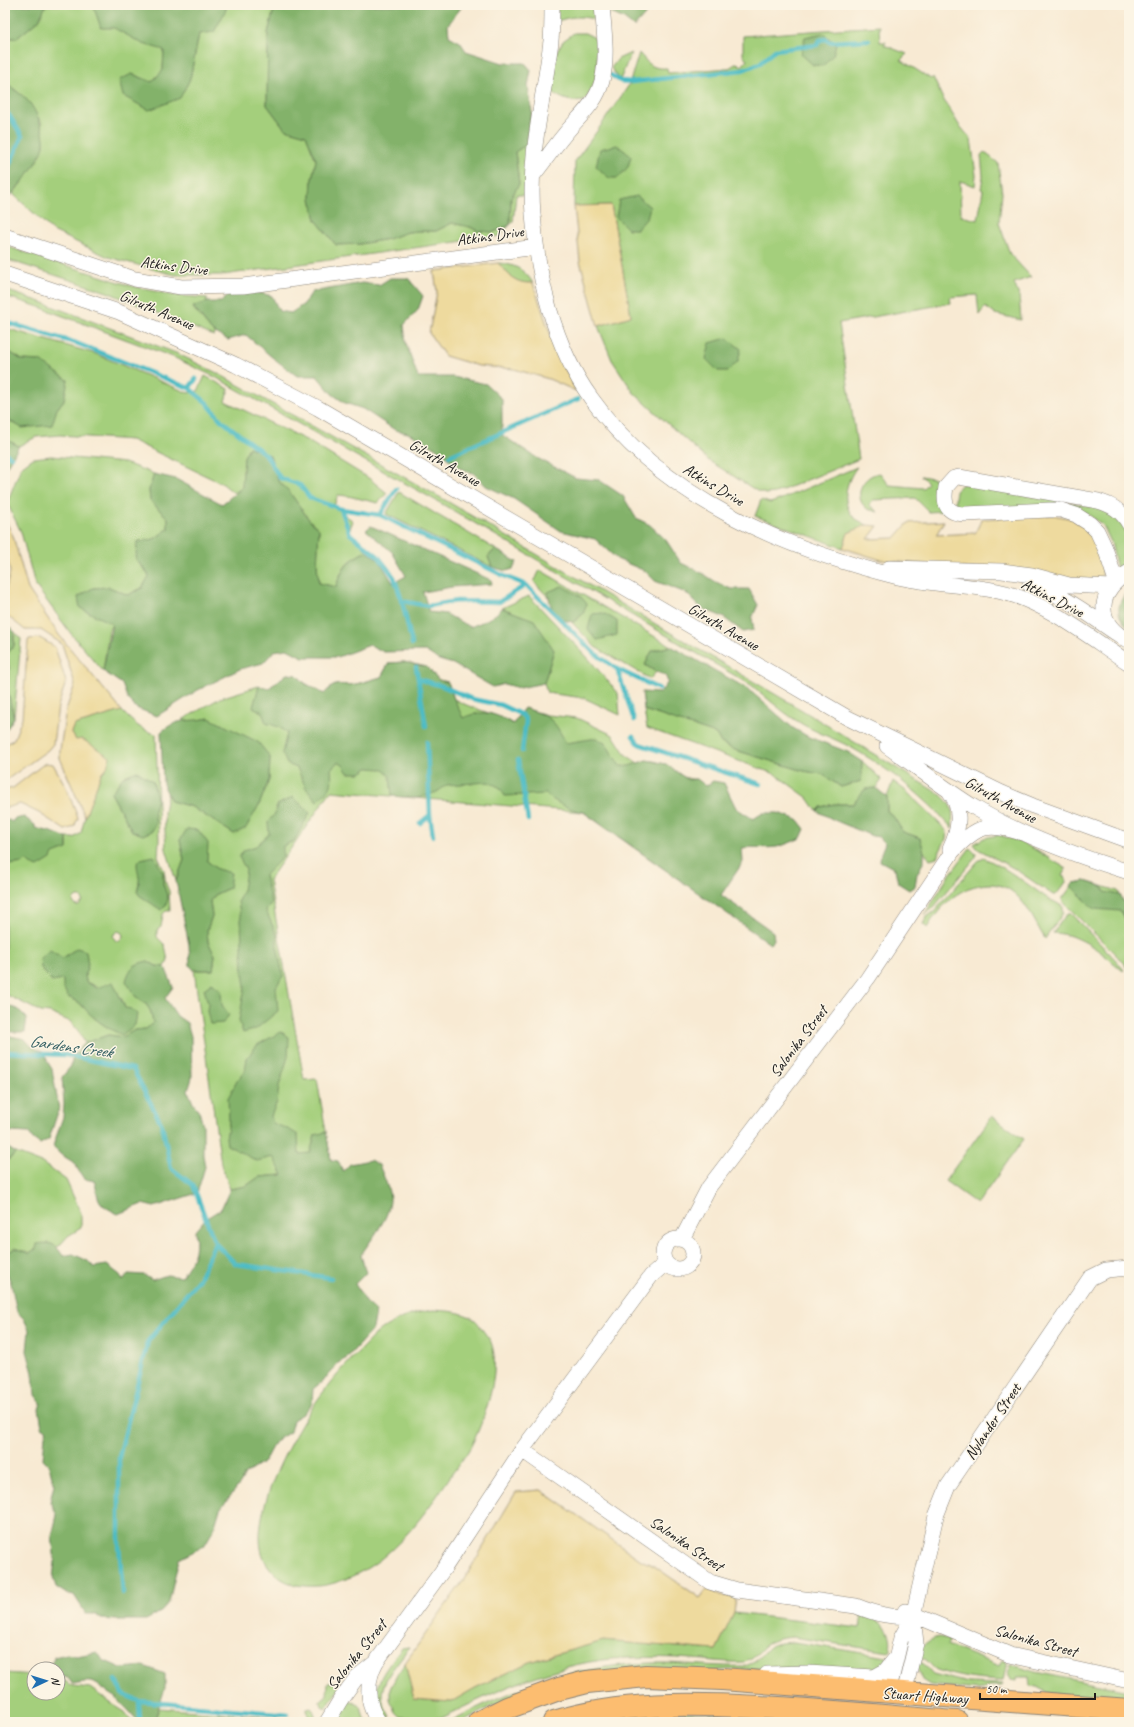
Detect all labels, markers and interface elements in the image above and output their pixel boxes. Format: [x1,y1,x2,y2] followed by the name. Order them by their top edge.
[455,221,527,251] street label: Atkins Drive
[139,252,210,280] street label: Atkins Drive
[116,285,198,335] street label: Gilruth Avenue
[405,435,485,492] street label: Gilruth Avenue
[680,459,749,512] street label: Atkins Drive
[1018,574,1089,623] street label: Atkins Drive
[684,599,764,656] street label: Gilruth Avenue
[961,772,1041,829] street label: Gilruth Avenue
[765,1000,834,1081] street label: Salonika Street
[28,1030,117,1063] water label: Gardens Creek
[960,1378,1027,1464] street label: Nylander Street
[646,1512,729,1577] street label: Salonika Street
[322,1613,393,1694] street label: Salonika Street
[992,1620,1082,1662] street label: Salonika Street
[26,1661,66,1701] north arrow
[980,1675,1095,1701] scale bar
[49,1676,63,1686] text: N
[986,1681,1008,1697] text: 50 m
[881,1683,970,1709] street label: Stuart Highway

